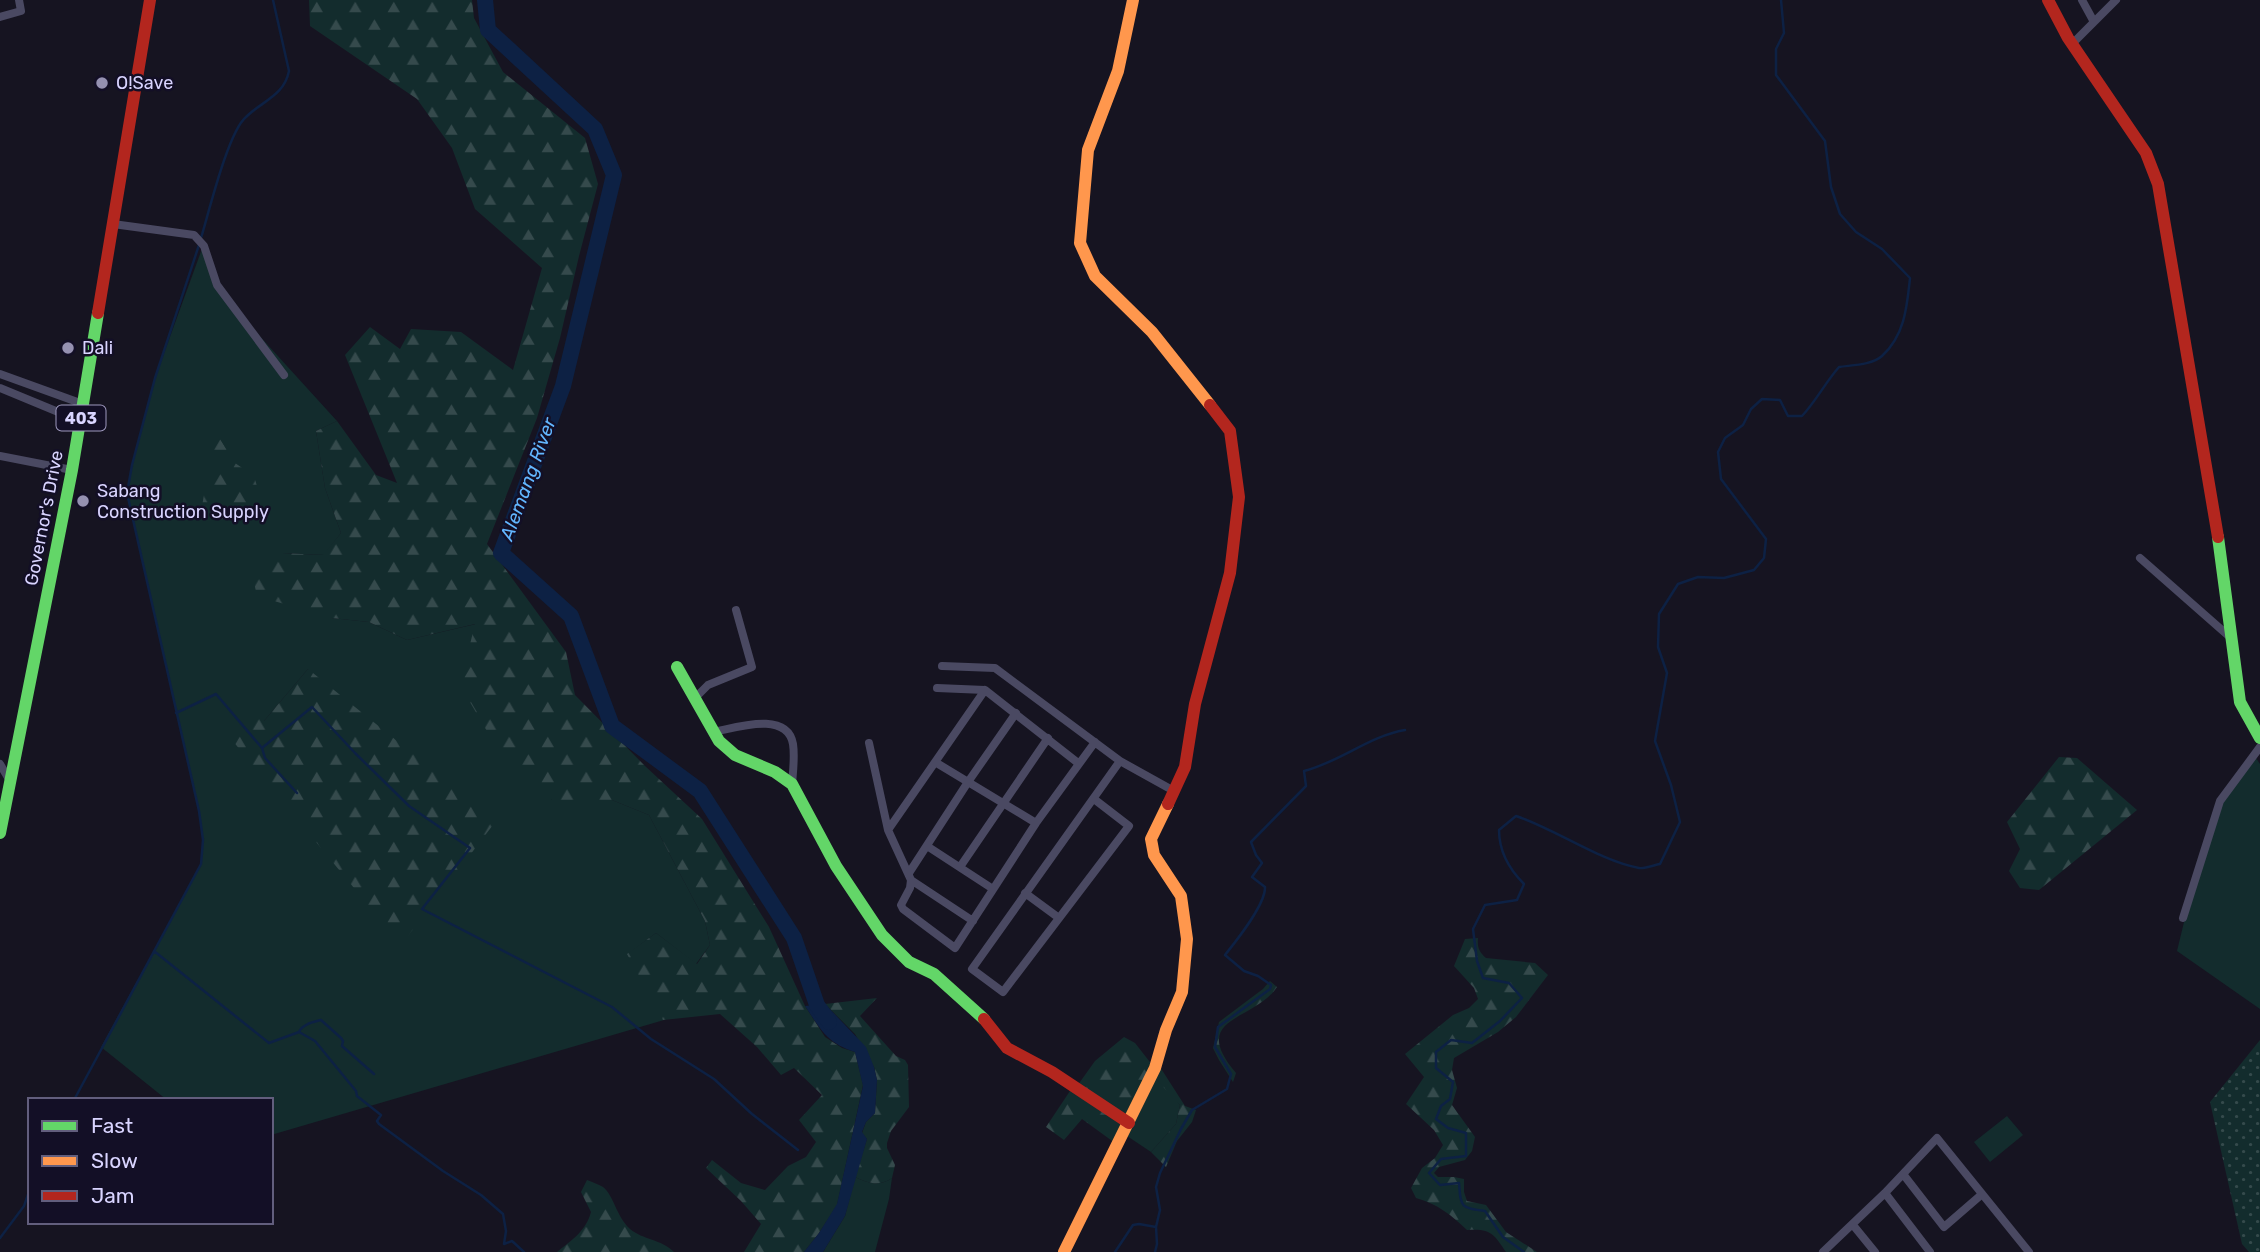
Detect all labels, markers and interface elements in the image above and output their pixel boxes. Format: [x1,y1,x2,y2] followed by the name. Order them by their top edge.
[116,72,173,94] place label: O!Save
[94,75,110,91] marker: O!Save
[82,337,113,359] place label: Dali
[60,340,76,356] marker: Dali
[56,406,106,430] road number: 403
[495,414,561,544] water label: Alemang River
[20,448,68,588] street label: Governor's Drive
[97,480,269,523] place label: Sabang Construction Supply
[75,493,91,509] marker: Sabang Construction Supply
[28,1098,273,1224] legend
[91,1113,133,1138] text: Fast
[91,1148,138,1173] text: Slow
[91,1183,135,1208] text: Jam

